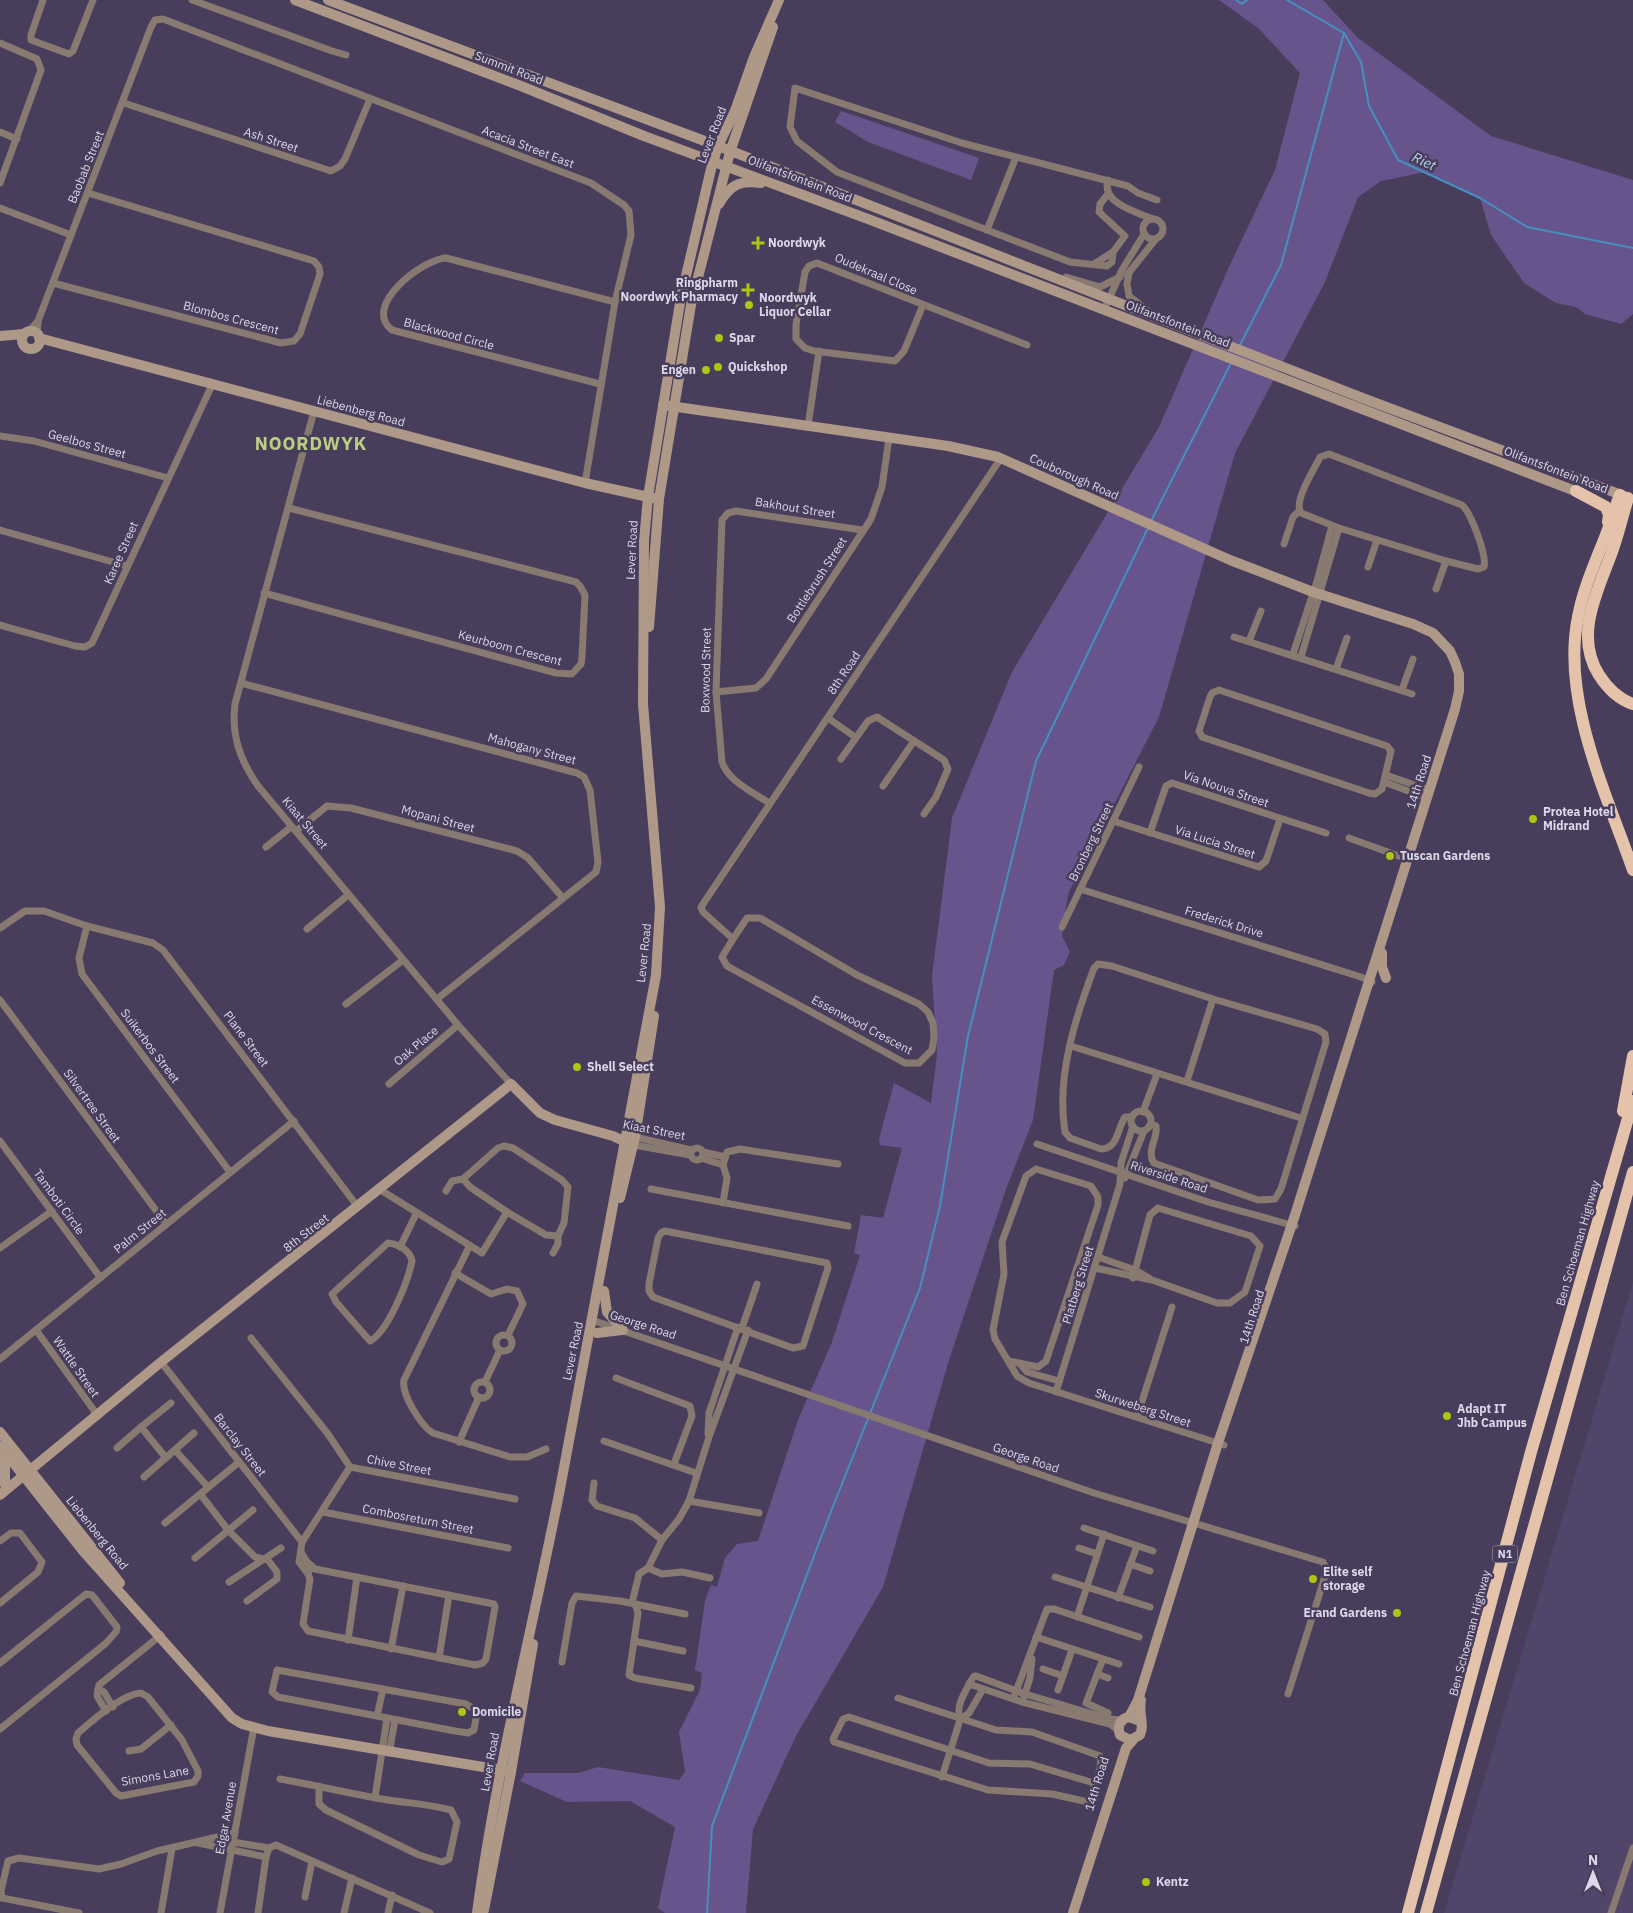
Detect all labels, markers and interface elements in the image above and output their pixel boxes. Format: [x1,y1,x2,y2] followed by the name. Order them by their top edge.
[473,48,546,88] street label: Summit Road
[694,104,729,165] street label: Lever Road
[480,122,576,171] street label: Acacia Street East
[242,124,300,155] street label: Ash Street
[64,128,107,205] street label: Baobab Street
[1409,148,1439,174] water label: Riet
[746,152,854,205] street label: Olifantsfontein Road
[768,235,826,250] place label: Noordwyk
[752,237,764,249] marker: Noordwyk
[833,249,920,298] street label: Oudekraal Close
[621,275,739,304] place label: Ringpharm Noordwyk Pharmacy
[742,284,754,296] marker: Ringpharm Noordwyk Pharmacy
[759,290,831,319] place label: Noordwyk Liquor Cellar
[1124,297,1232,350] street label: Olifantsfontein Road
[182,298,281,338] street label: Blombos Crescent
[743,299,755,311] marker: Noordwyk Liquor Cellar
[402,314,496,353] street label: Blackwood Circle
[729,330,756,345] place label: Spar
[713,332,725,344] marker: Spar
[728,359,787,374] place label: Quickshop
[712,361,724,373] marker: Quickshop
[661,362,696,377] place label: Engen
[700,364,712,376] marker: Engen
[316,392,407,429] street label: Liebenberg Road
[47,426,128,461] street label: Geelbos Street
[255,432,367,455] district label: NOORDWYK
[1502,443,1610,496] street label: Olifantsfontein Road
[1027,450,1121,503] street label: Couborough Road
[754,494,836,521] street label: Bakhout Street
[100,519,141,587] street label: Karee Street
[622,520,641,580] street label: Lever Road
[783,534,850,625] street label: Bottlebrush Street
[457,626,564,669] street label: Keurboom Crescent
[697,627,714,713] street label: Boxwood Street
[824,648,863,697] street label: 8th Road
[486,730,578,768] street label: Mahogany Street
[1403,753,1434,811] street label: 14th Road
[1181,767,1271,810] street label: Via Nouva Street
[279,794,332,852] street label: Kiaat Street
[1065,800,1116,883] street label: Bronberg Street
[400,802,476,836] street label: Mopani Street
[1543,804,1614,833] place label: Protea Hotel Midrand
[1527,813,1539,825] marker: Protea Hotel Midrand
[1173,821,1257,862] street label: Via Lucia Street
[1400,848,1490,863] place label: Tuscan Gardens
[1384,850,1396,862] marker: Tuscan Gardens
[1183,902,1266,941] street label: Frederick Drive
[633,923,654,983] street label: Lever Road
[809,992,915,1058] street label: Essenwood Crescent
[118,1006,183,1086] street label: Suikerbos Street
[221,1008,272,1070] street label: Plane Street
[390,1022,441,1069] street label: Oak Place
[587,1059,654,1074] place label: Shell Select
[571,1061,583,1073] marker: Shell Select
[61,1066,124,1145] street label: Silvertree Street
[622,1116,687,1143] street label: Kiaat Street
[1129,1157,1210,1196] street label: Riverside Road
[31,1166,88,1238] street label: Tamboti Circle
[1552,1178,1603,1307] street label: Ben Schoeman Highway
[110,1205,169,1256] street label: Palm Street
[280,1210,332,1255] street label: 8th Street
[1059,1244,1097,1326] street label: Platberg Street
[1236,1288,1267,1346] street label: 14th Road
[608,1307,678,1342] street label: George Road
[559,1320,586,1382] street label: Lever Road
[50,1333,103,1400] street label: Wattle Street
[1093,1385,1193,1430] street label: Skurweberg Street
[1457,1401,1527,1430] place label: Adapt IT Jhb Campus
[211,1410,270,1479] street label: Barclay Street
[1441,1410,1453,1422] marker: Adapt IT Jhb Campus
[991,1439,1061,1476] street label: George Road
[366,1451,433,1478] street label: Chive Street
[63,1493,132,1573] street label: Liebenberg Road
[361,1500,475,1537] street label: Combosreturn Street
[1492,1546,1518,1562] road number: N1
[1323,1564,1373,1593] place label: Elite self storage
[1445,1568,1494,1697] street label: Ben Schoeman Highway
[1307,1573,1319,1585] marker: Elite self storage
[1303,1605,1387,1620] place label: Erand Gardens
[1391,1607,1403,1619] marker: Erand Gardens
[472,1704,522,1719] place label: Domicile
[456,1706,468,1718] marker: Domicile
[477,1731,502,1793] street label: Lever Road
[1081,1755,1112,1813] street label: 14th Road
[120,1762,190,1789] street label: Simons Lane
[212,1780,239,1856] street label: Edgar Avenue
[1568,1848,1618,1898] north arrow
[1588,1851,1598,1869] text: N
[1156,1874,1189,1889] place label: Kentz
[1140,1876,1152,1888] marker: Kentz

